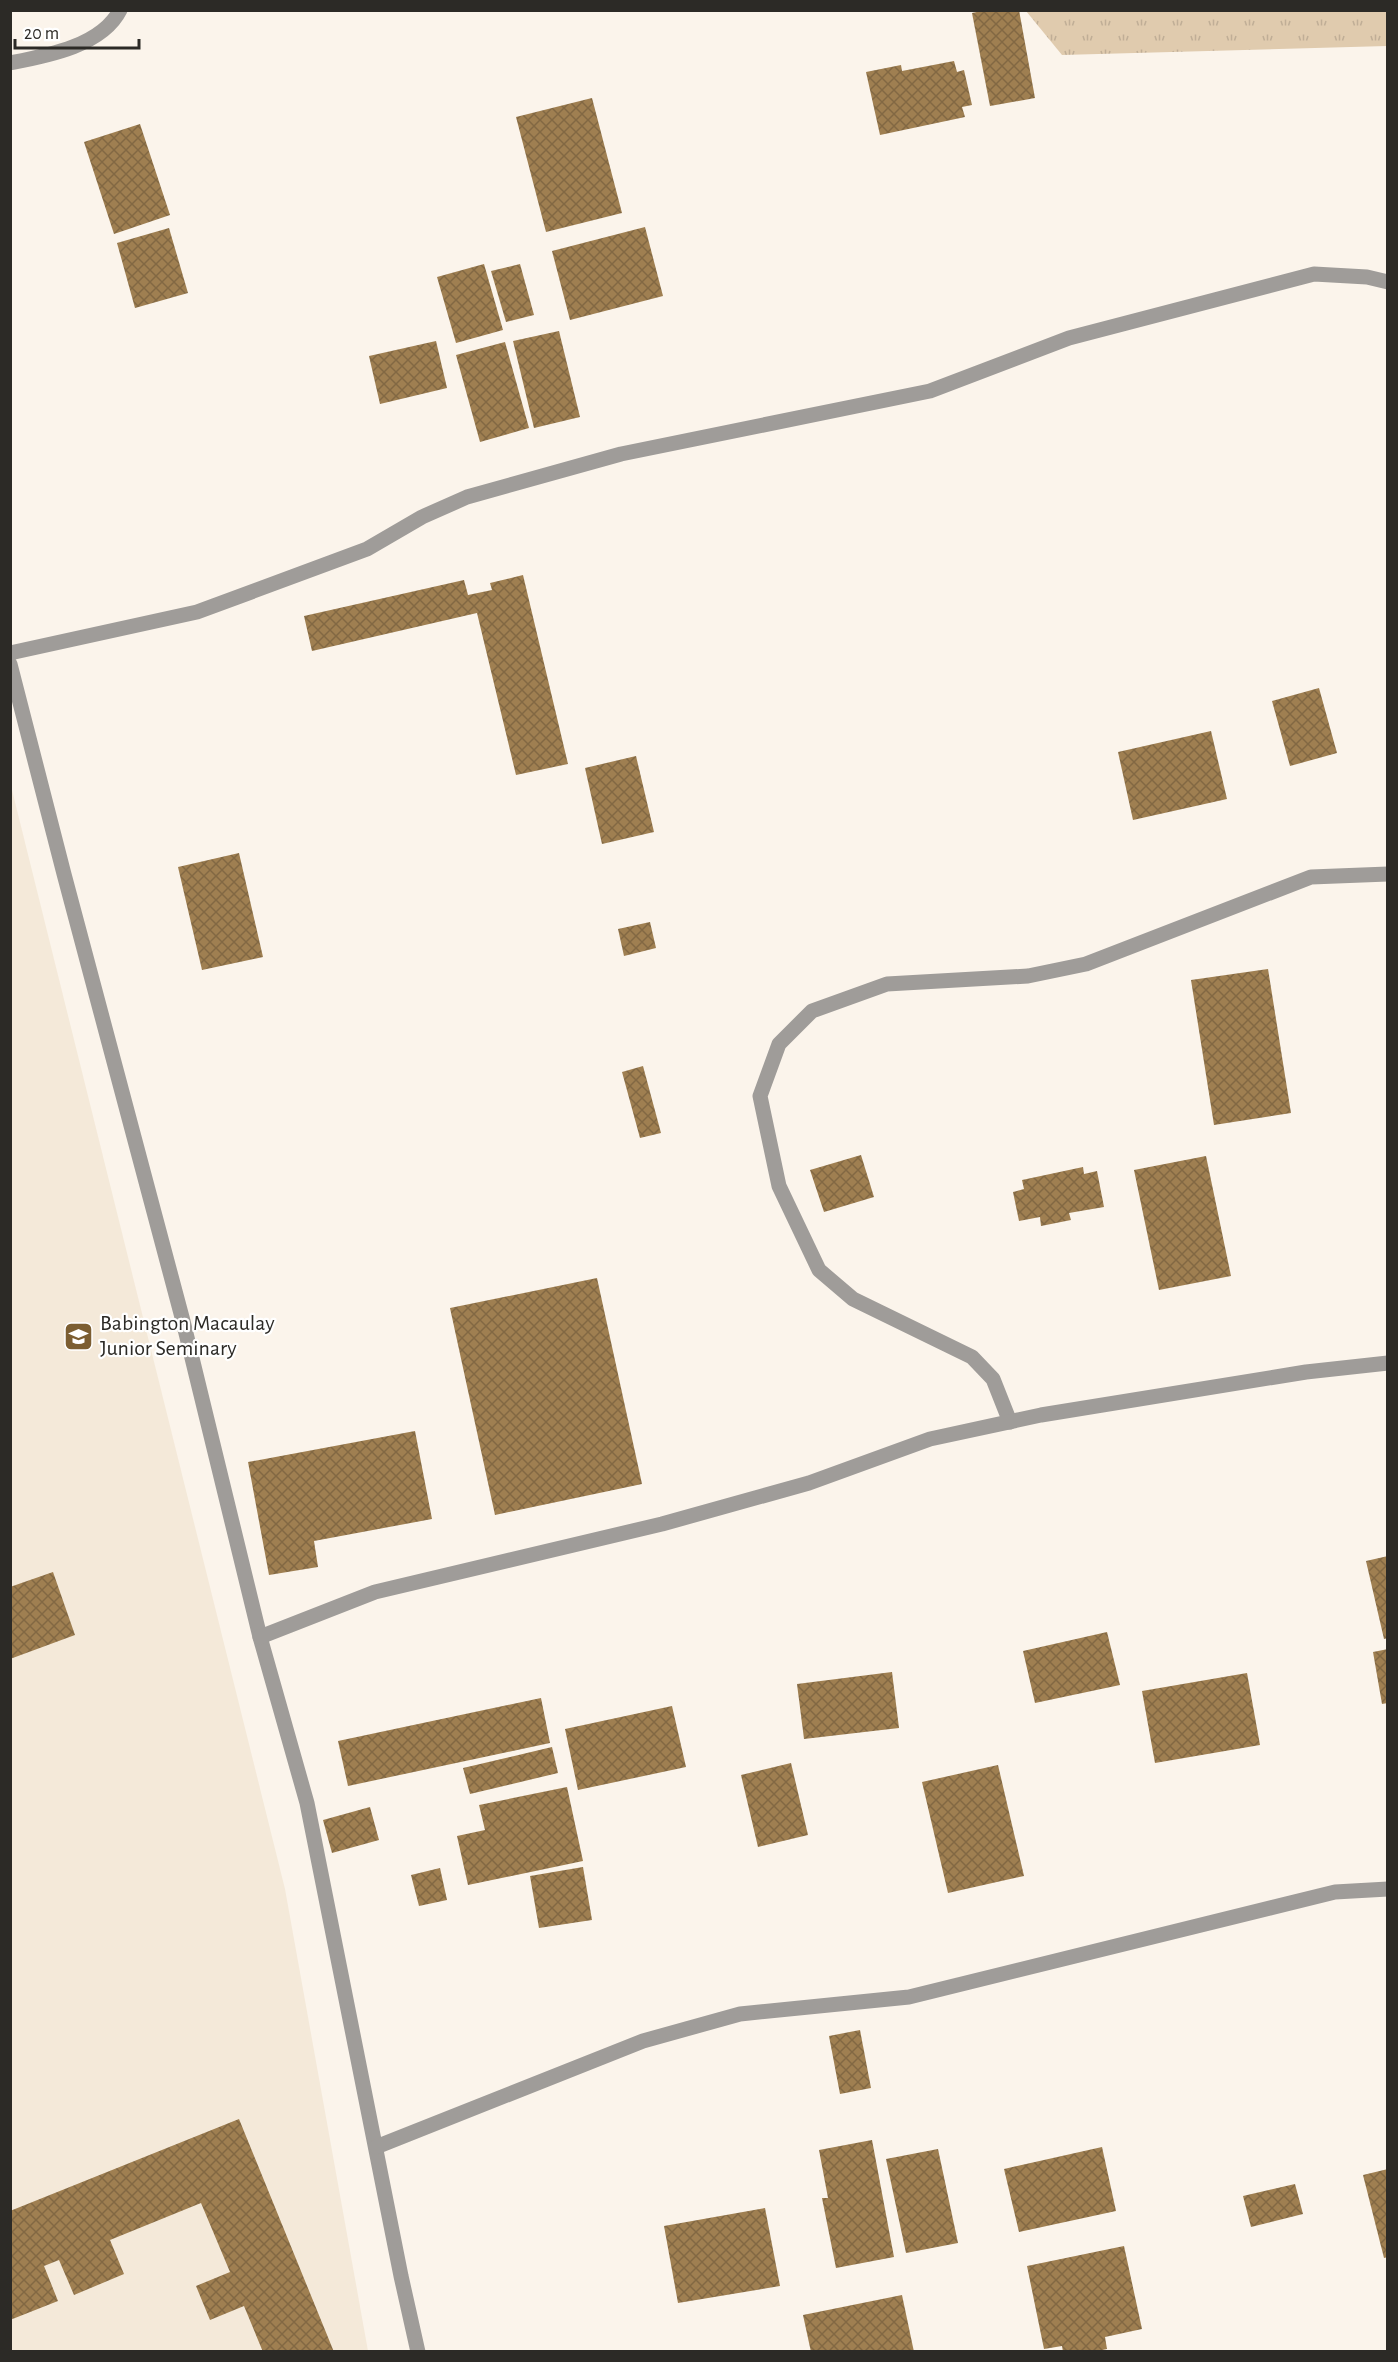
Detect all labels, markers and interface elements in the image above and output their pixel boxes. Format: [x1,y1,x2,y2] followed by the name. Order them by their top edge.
[15,12,140,50] scale bar
[24,25,59,43] text: 20 m
[100,1312,275,1359] place label: Babington Macaulay Junior Seminary
[63,1320,95,1352] school or university icon: Babington Macaulay Junior Seminary

